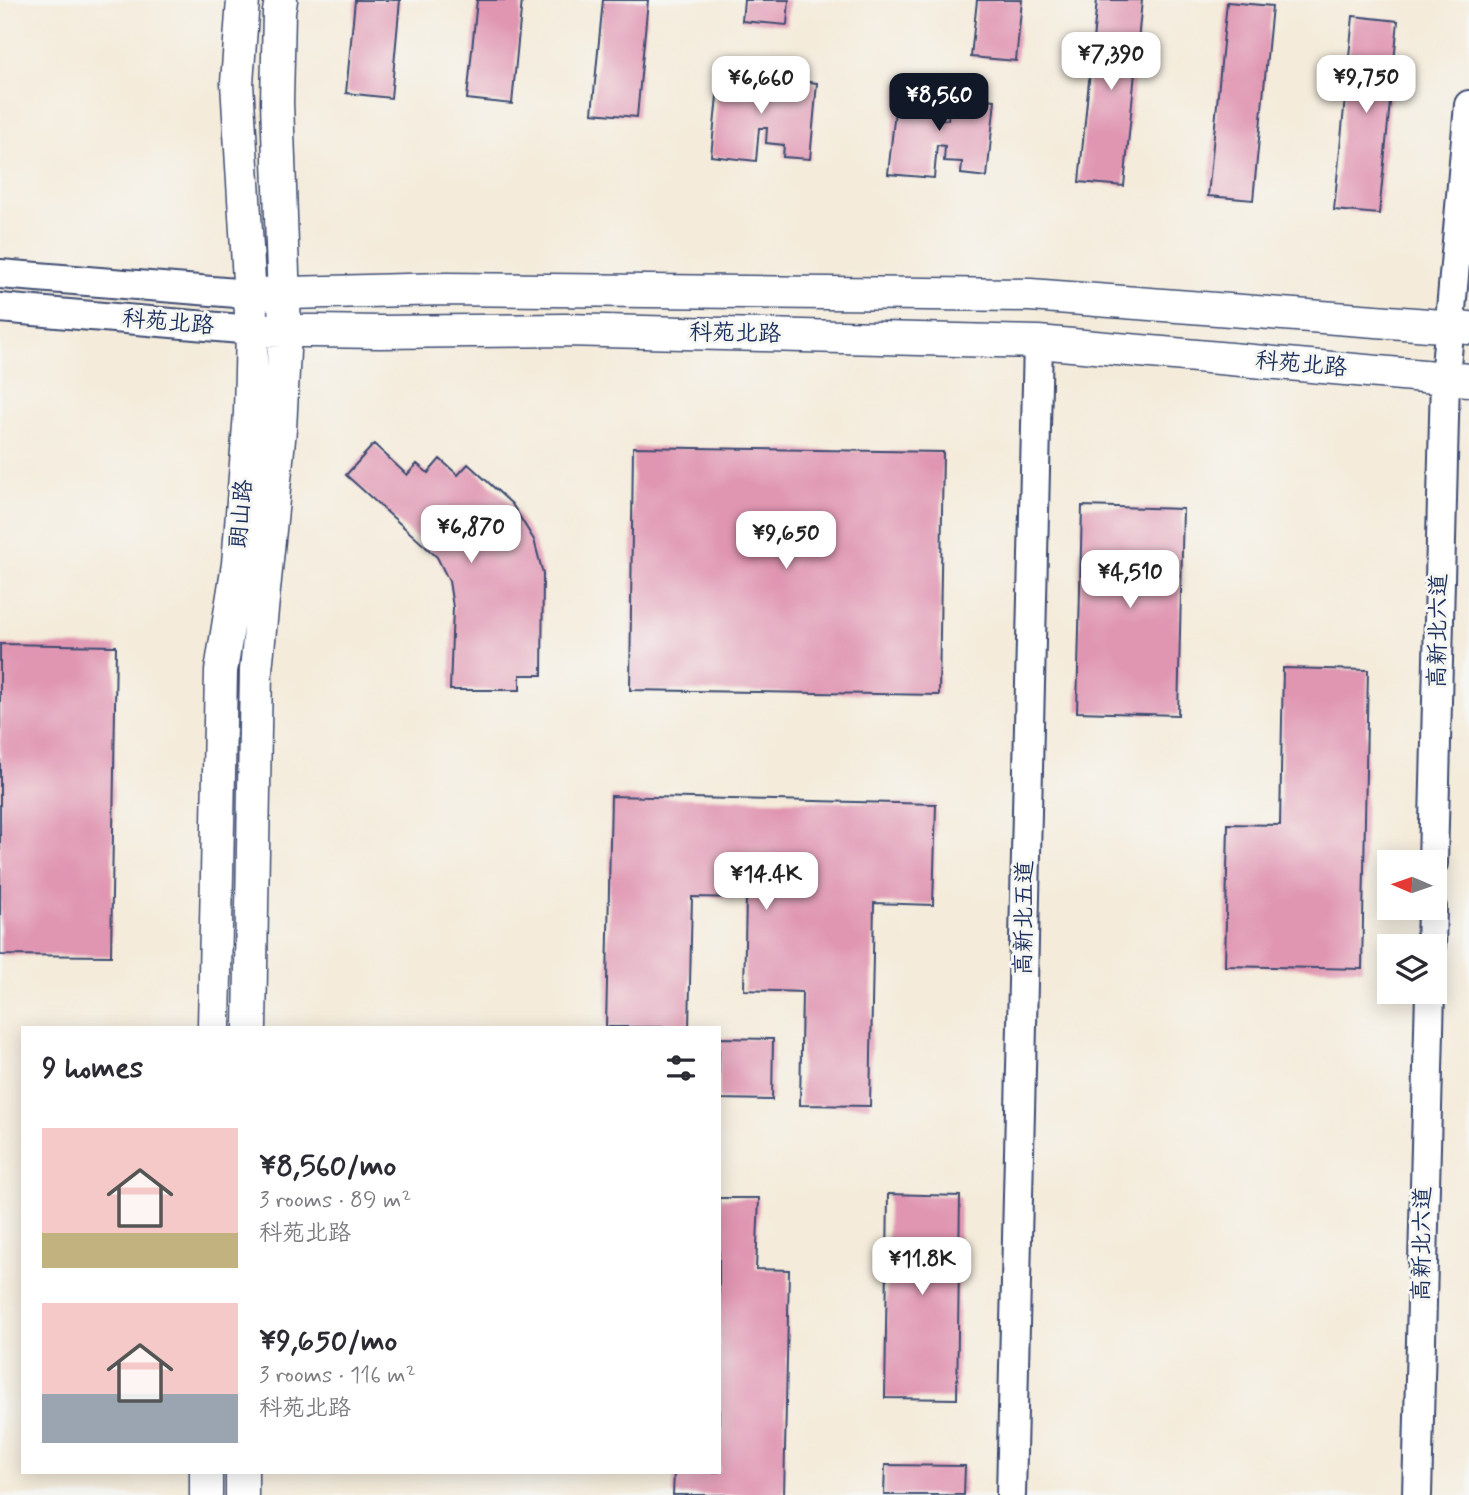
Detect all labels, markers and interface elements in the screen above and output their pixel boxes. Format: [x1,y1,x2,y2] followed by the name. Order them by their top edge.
[1054,32,1168,92] pin: ¥7,390
[1078,40,1144,70] text: ¥7,390
[1309,55,1423,115] pin: ¥9,750
[704,57,818,116] pin: ¥6,660
[1333,63,1399,93] text: ¥9,750
[728,64,794,94] text: ¥6,660
[882,74,996,133] pin: ¥8,560
[905,81,973,111] text: ¥8,560
[121,304,215,342] street label: 科苑北路
[689,318,781,350] street label: 科苑北路
[1254,346,1348,384] street label: 科苑北路
[224,478,260,550] street label: 朗山路
[414,505,528,565] pin: ¥6,870
[729,512,843,571] pin: ¥9,650
[437,513,505,543] text: ¥6,870
[752,519,820,549] text: ¥9,650
[1073,550,1187,610] pin: ¥4,510
[1097,558,1163,588] text: ¥4,510
[1423,573,1455,689] street label: 高新北六道
[1377,850,1447,920] north arrow
[1377,850,1447,1004] map controls
[709,852,823,912] pin: ¥14.4K
[730,860,802,890] text: ¥14.4K
[1009,860,1041,976] street label: 高新北五道
[1377,934,1447,1004] button: layers
[42,1049,143,1088] text: 9 homes
[662,1049,700,1087] icon: filters
[259,1147,396,1186] text: ¥8,560/mo
[98,1156,182,1240] icon: home
[259,1186,411,1216] text: 3 rooms · 89 m²
[1407,1186,1439,1302] street label: 高新北六道
[259,1219,351,1249] text: 科苑北路
[865,1238,979,1297] pin: ¥11.8K
[888,1245,956,1275] text: ¥11.8K
[259,1322,397,1361] text: ¥9,650/mo
[98,1331,182,1415] icon: home
[259,1361,416,1391] text: 3 rooms · 116 m²
[259,1394,351,1424] text: 科苑北路

